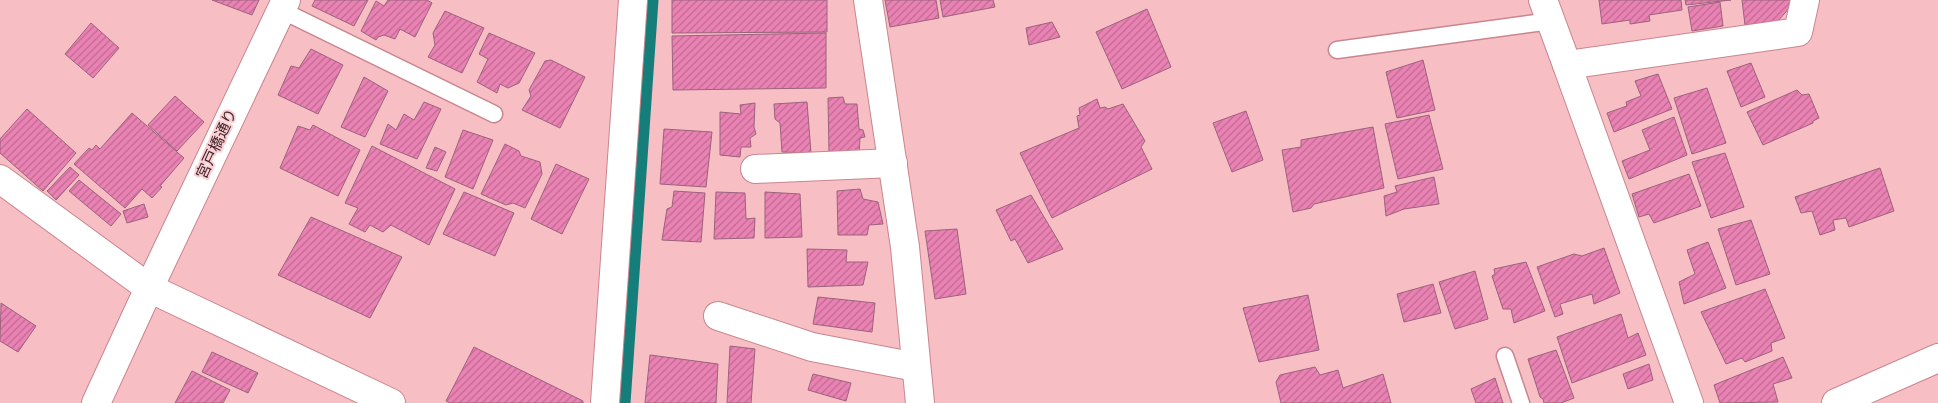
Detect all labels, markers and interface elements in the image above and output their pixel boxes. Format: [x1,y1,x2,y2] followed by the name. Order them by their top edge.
[193,106,241,182] street label: 宮戸橋通り

